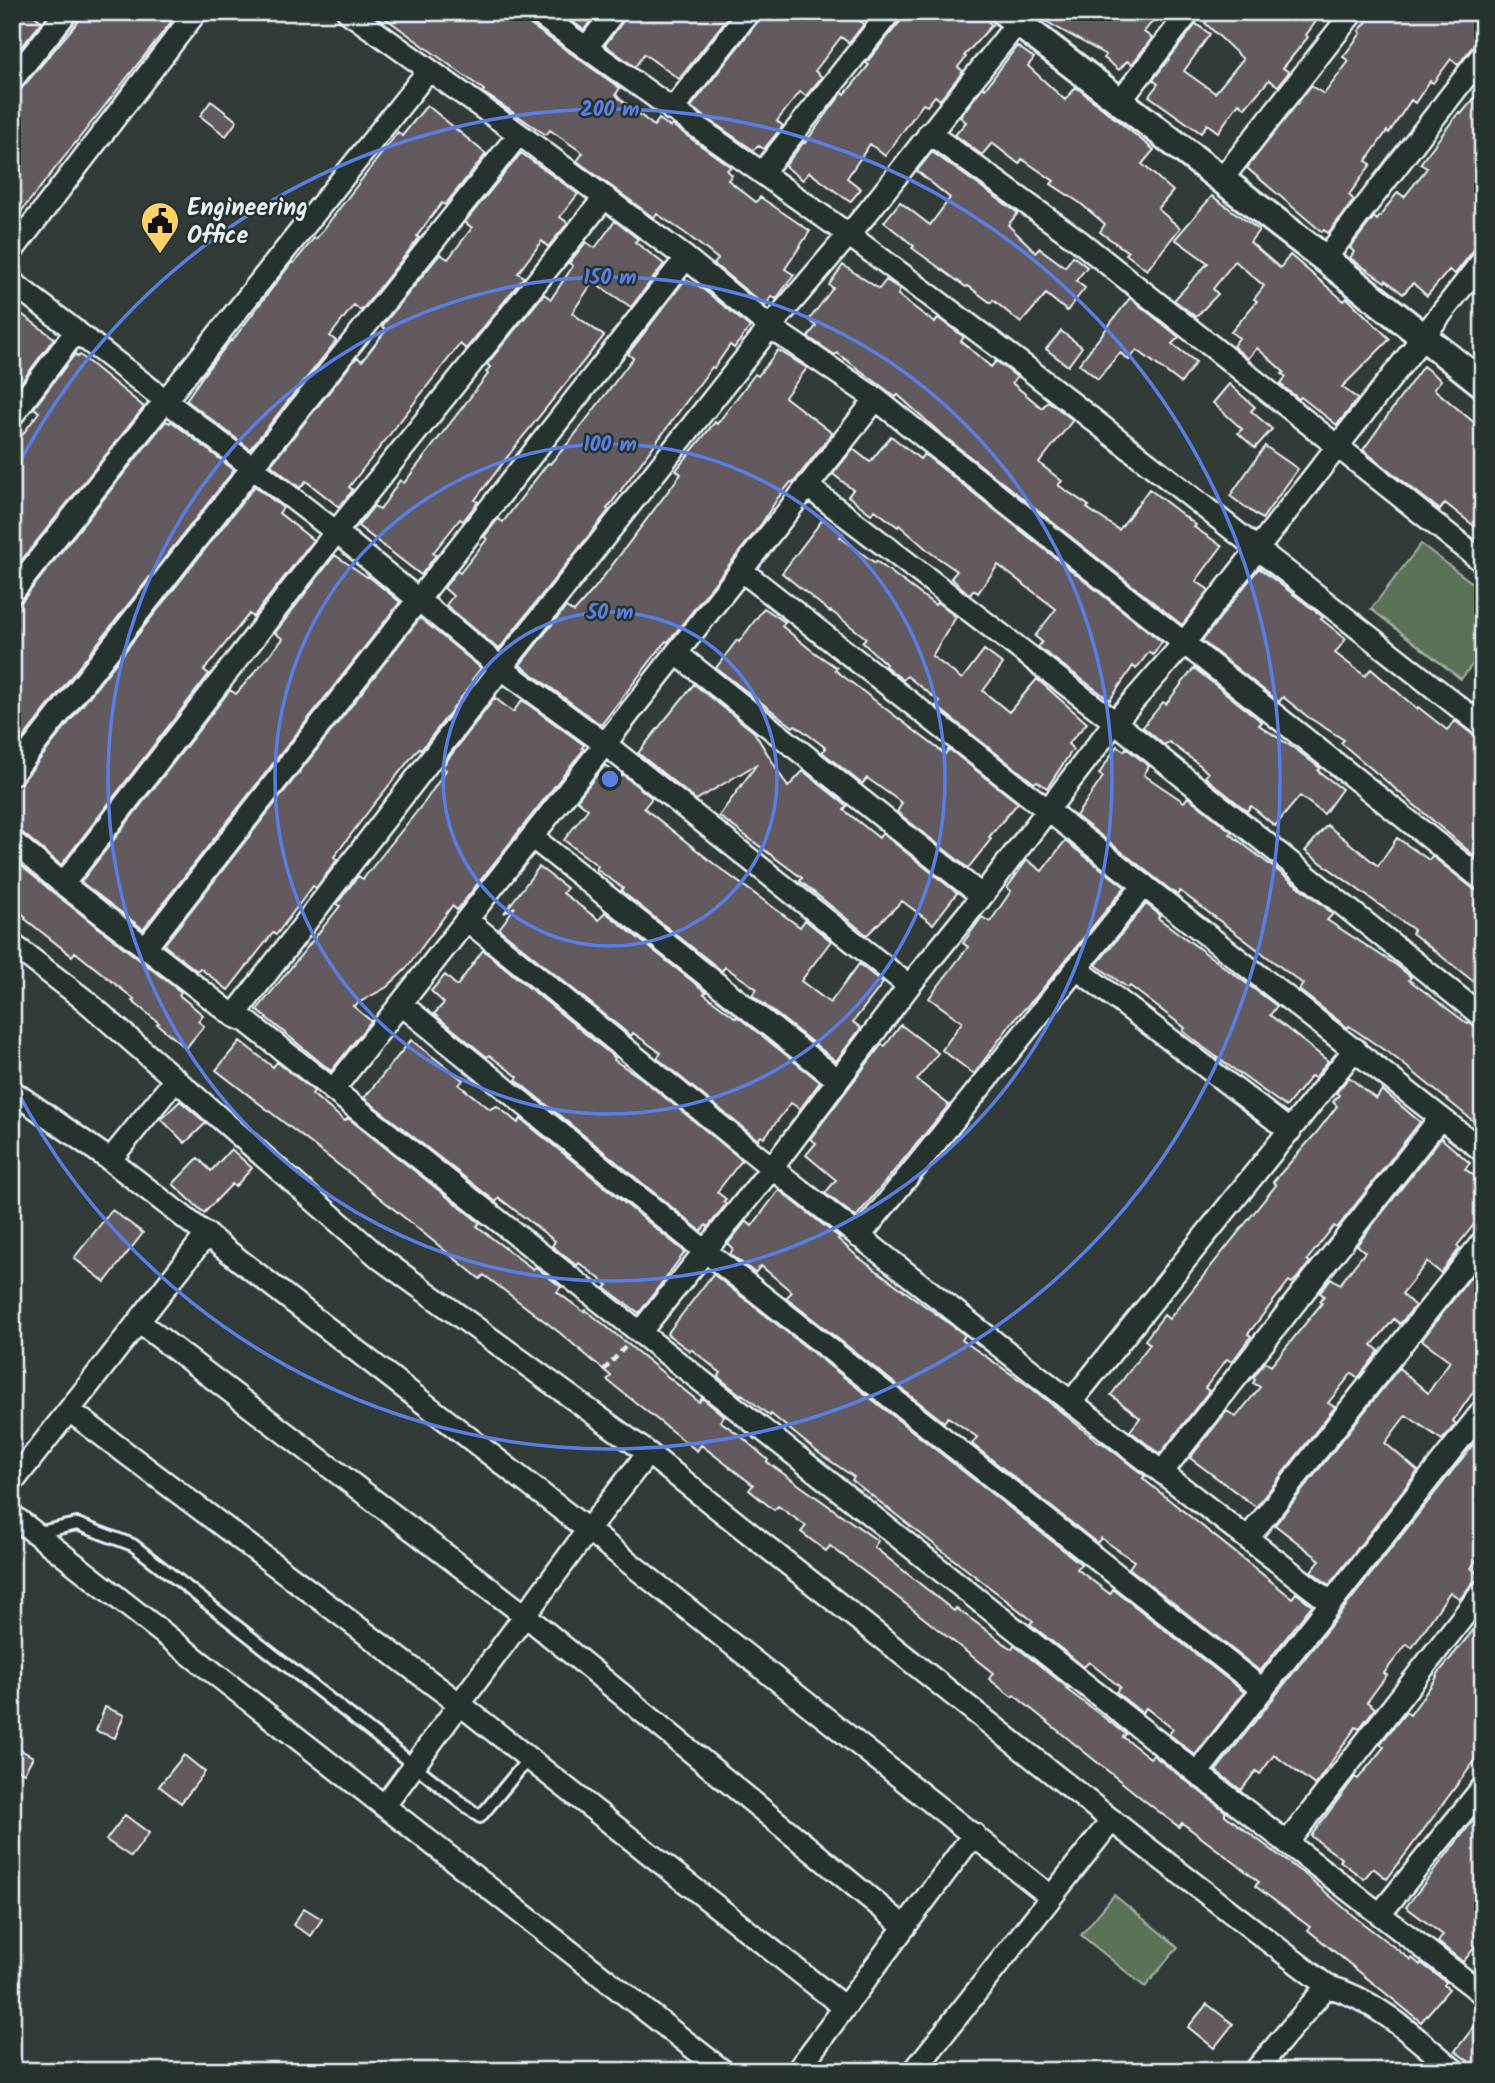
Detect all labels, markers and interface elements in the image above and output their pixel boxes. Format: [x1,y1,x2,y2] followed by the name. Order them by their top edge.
[580,94,640,127] text: 200 m
[187,189,308,256] place label: Engineering Office
[139,200,181,255] public building icon: Engineering Office
[583,262,637,295] text: 150 m
[583,429,637,462] text: 100 m
[586,597,633,630] text: 50 m
[598,767,622,791] centre of rings

